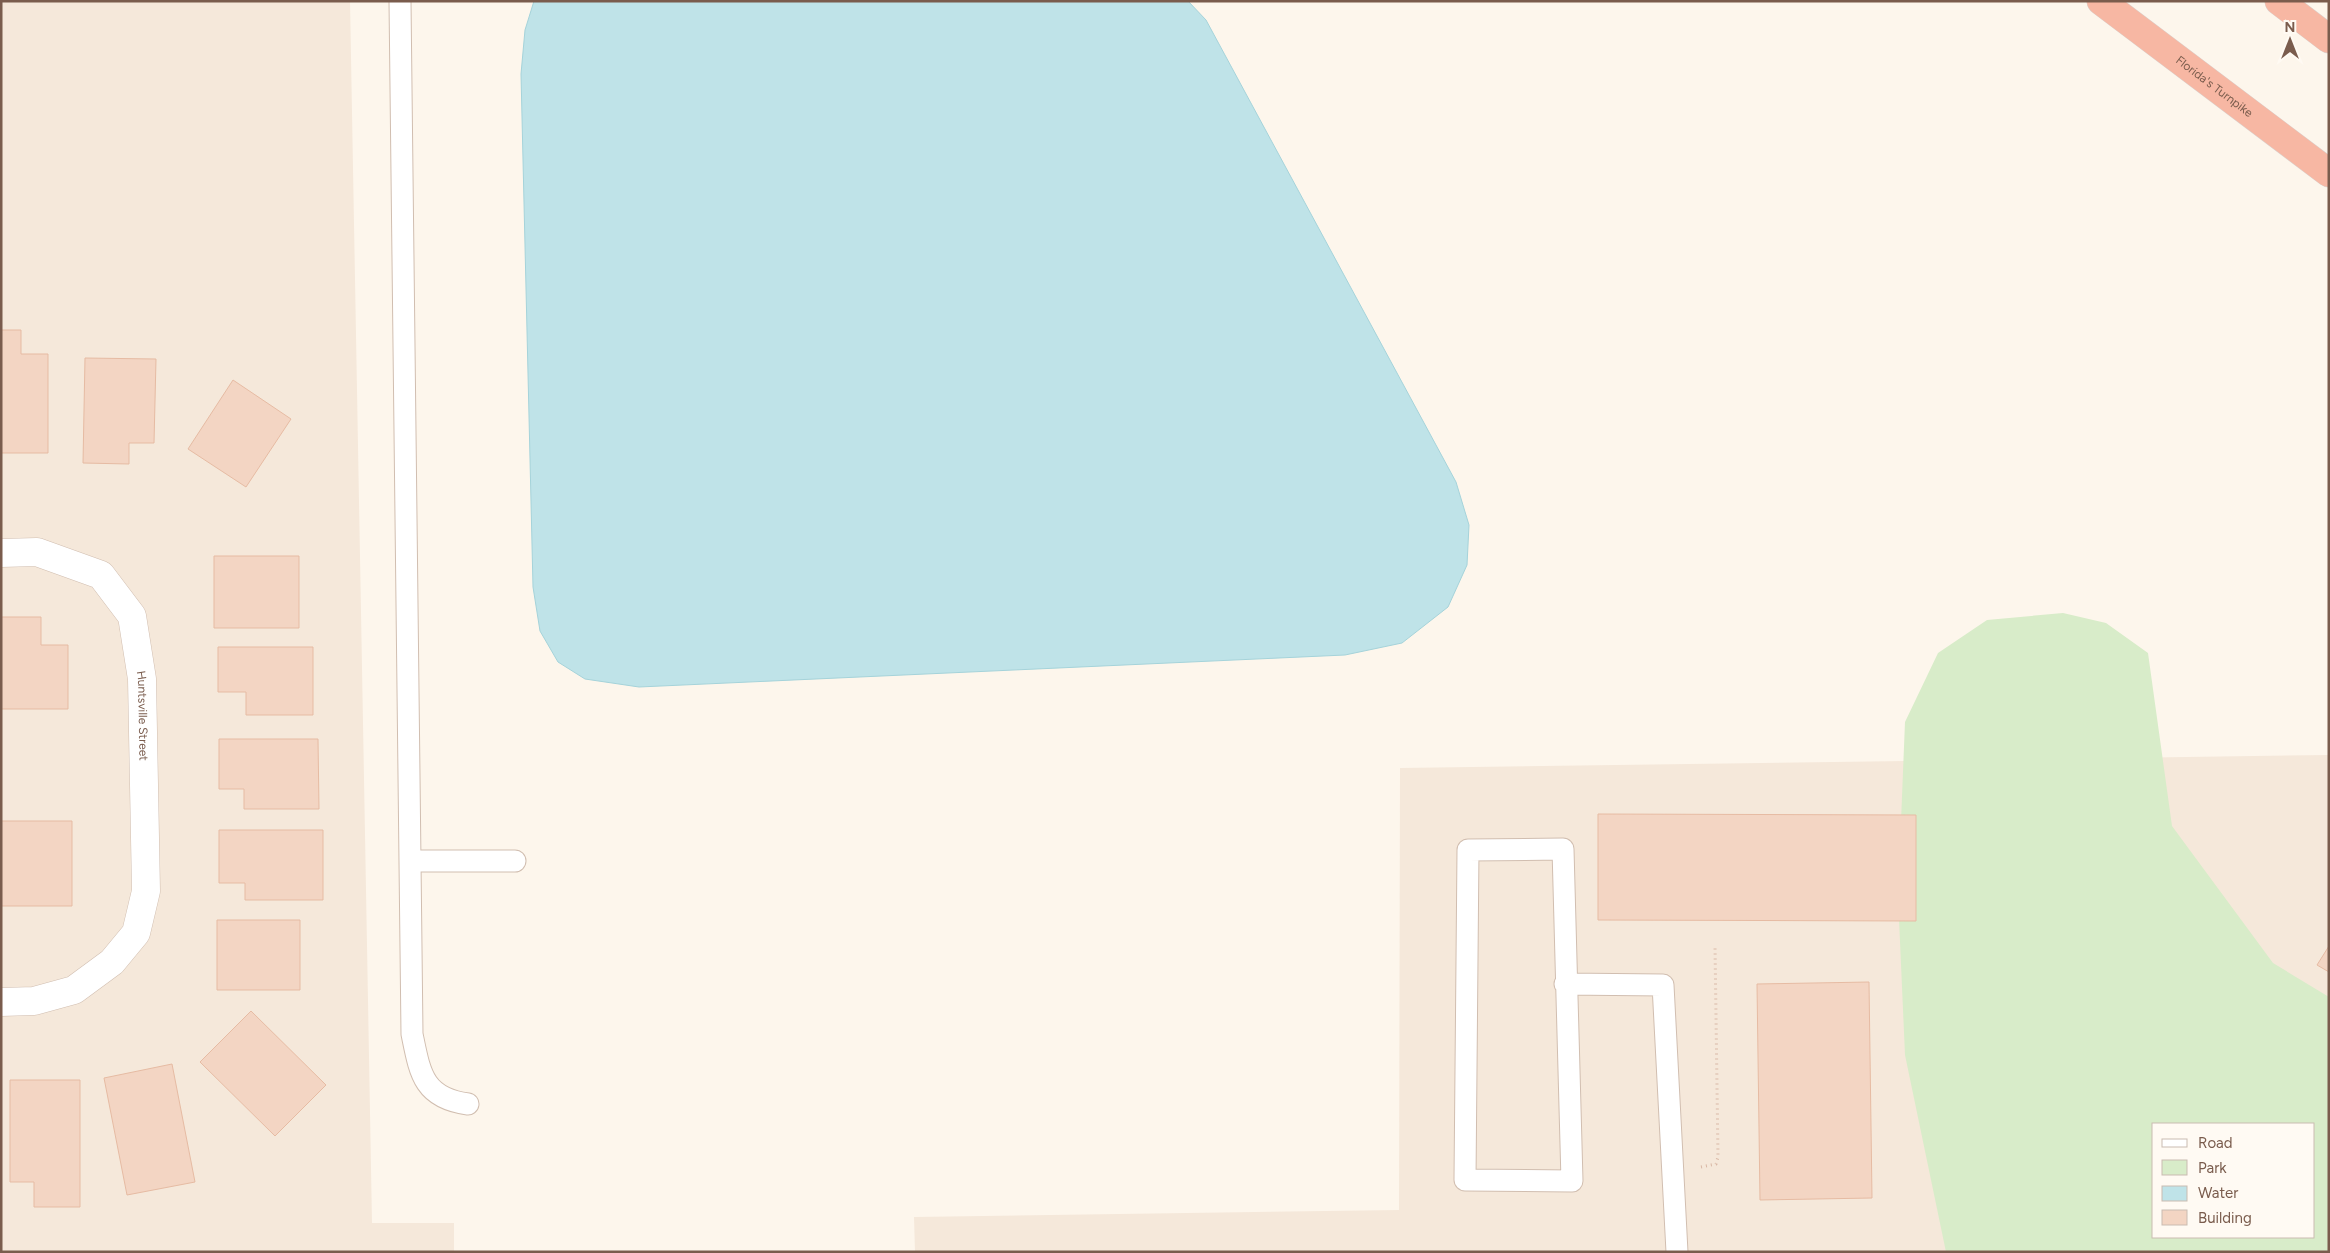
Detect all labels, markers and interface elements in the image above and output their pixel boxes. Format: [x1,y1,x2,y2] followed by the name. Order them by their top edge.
[2265,15,2315,65] north arrow
[2285,19,2295,36] text: N
[2173,53,2256,120] street label: Florida's Turnpike
[134,670,151,761] street label: Huntsville Street
[2152,1123,2315,1238] legend
[2198,1134,2233,1152] text: Road
[2198,1159,2227,1177] text: Park
[2198,1184,2238,1202] text: Water
[2198,1209,2252,1227] text: Building

